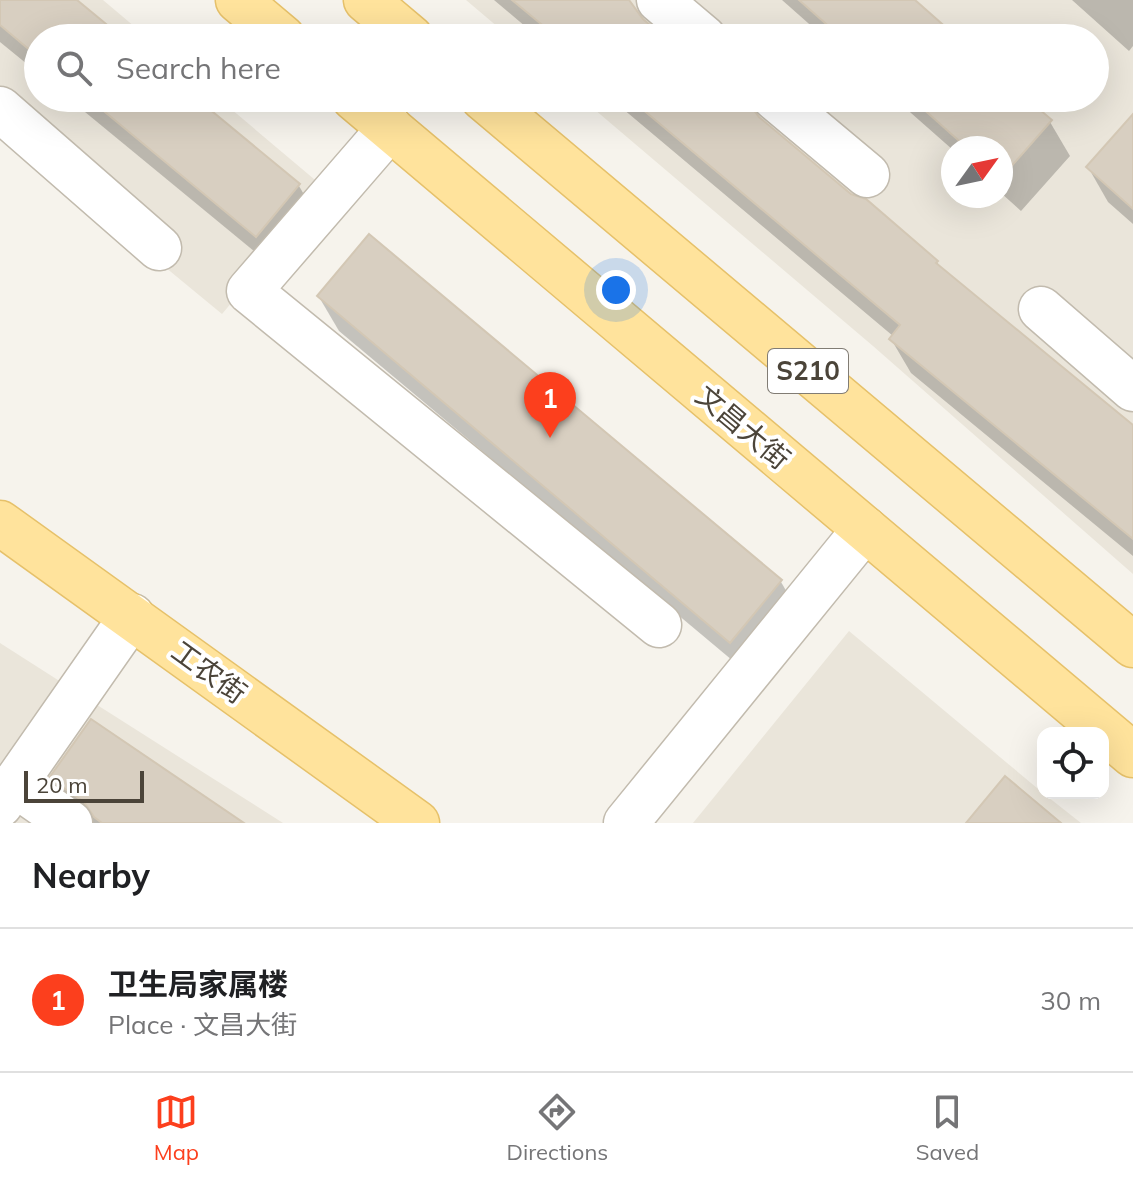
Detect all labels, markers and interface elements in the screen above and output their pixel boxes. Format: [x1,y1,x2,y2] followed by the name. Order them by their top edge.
[24,24,1109,112] search box
[52,46,96,90] icon: search
[116,49,281,87] text: Search here
[941,136,1013,208] north arrow
[596,270,636,310] your location
[768,349,848,393] road number: S210
[524,372,576,438] pin: 1
[689,377,797,476] street label: 文昌大街
[165,633,254,710] street label: 工农街
[1037,727,1109,799] map controls
[1037,727,1109,799] button: locate
[24,767,144,803] scale bar
[36,771,87,799] text: 20 m
[32,854,150,897] text: Nearby
[108,965,288,1003] text: 卫生局家属楼
[50,984,66,1017] text: 1
[1040,984,1101,1017] text: 30 m
[108,1008,297,1041] text: Place · 文昌大街
[154,1090,199,1166] tab: Map
[507,1090,608,1166] tab: Directions
[916,1090,979,1166] tab: Saved

